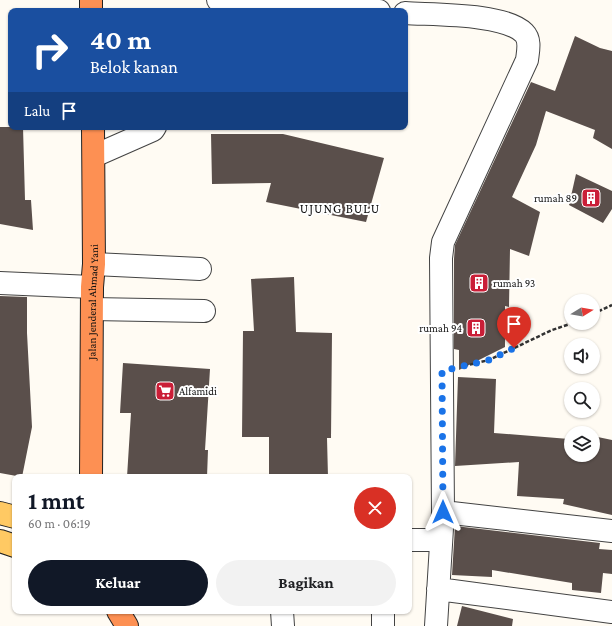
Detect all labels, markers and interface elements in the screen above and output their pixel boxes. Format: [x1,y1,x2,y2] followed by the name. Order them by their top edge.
[24,24,76,76] icon: right
[90,24,151,55] text: 40 m
[90,57,178,77] text: Belok kanan
[58,100,80,122] icon: arrive
[24,103,50,119] text: Lalu
[580,187,602,209] building icon: rumah 89
[534,192,577,204] place label: rumah 89
[300,201,380,216] district label: UJUNG BULU
[86,244,100,361] street label: Jalan Jenderal Ahmad Yani
[468,272,490,294] building icon: rumah 93
[493,277,535,289] place label: rumah 93
[564,294,600,330] north arrow
[564,294,600,462] map controls
[497,307,531,348] pin
[503,313,525,335] icon: arrive
[465,317,487,339] building icon: rumah 94
[419,322,462,334] place label: rumah 94
[564,338,600,374] button: sound
[154,380,176,402] supermarket icon: Alfamidi
[564,382,600,418] button: search
[179,385,217,397] place label: Alfamidi
[564,426,600,462] button: layers
[28,487,84,514] text: 1 mnt
[354,487,396,529] button: close
[422,491,464,533] position arrow
[28,516,91,531] text: 60 m · 06:19
[28,560,208,606] button: Keluar
[216,560,396,606] button: Bagikan

